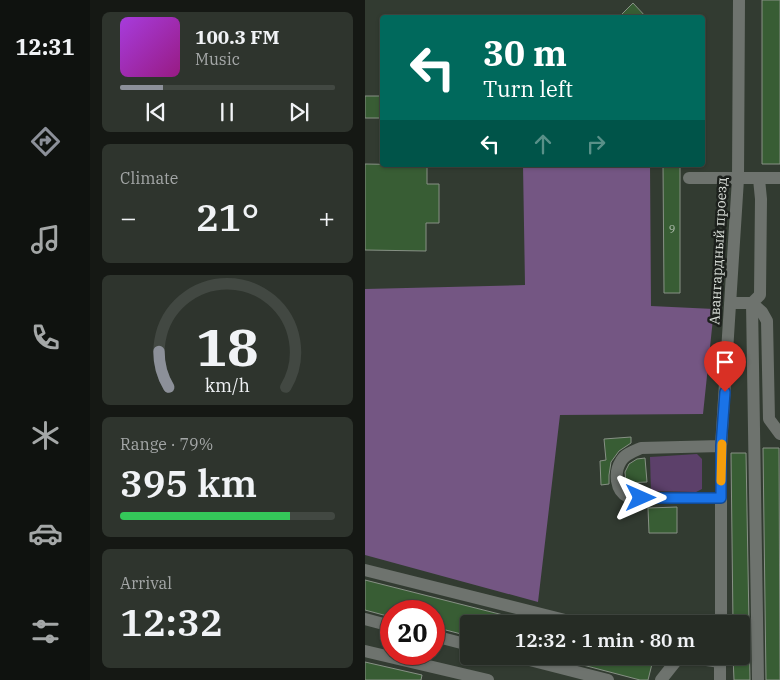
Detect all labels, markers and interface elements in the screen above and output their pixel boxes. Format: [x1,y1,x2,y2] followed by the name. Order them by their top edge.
[195,25,280,49] text: 100.3 FM
[483,30,567,76] text: 30 m
[15,32,75,61] text: 12:31
[400,35,465,100] icon: left
[195,49,240,69] text: Music
[483,74,573,103] text: Turn left
[142,98,170,126] icon: previous
[213,98,241,126] icon: pause
[285,98,313,126] icon: next
[28,124,63,159] icon: directions
[476,130,504,158] icon: left
[529,130,557,158] icon: ahead
[582,130,610,158] icon: right
[120,168,178,188] text: Climate
[705,176,731,325] street label: Авангардный проезд
[196,192,259,241] text: 21°
[120,199,137,236] text: −
[318,199,335,236] text: +
[28,222,63,257] icon: music
[669,222,675,236] house number: 9
[196,313,259,380] text: 18
[28,320,63,355] icon: phone
[704,341,746,392] pin
[711,348,739,376] icon: arrive
[205,374,250,397] text: km/h
[28,418,63,453] icon: climate
[120,434,213,454] text: Range · 79%
[120,458,257,507] text: 395 km
[614,471,666,523] position arrow
[28,516,63,551] icon: car
[120,573,172,593] text: Arrival
[120,597,223,646] text: 12:32
[380,600,445,665] speed limit sign: 20
[28,614,63,649] icon: filters
[515,628,695,652] text: 12:32 · 1 min · 80 m

